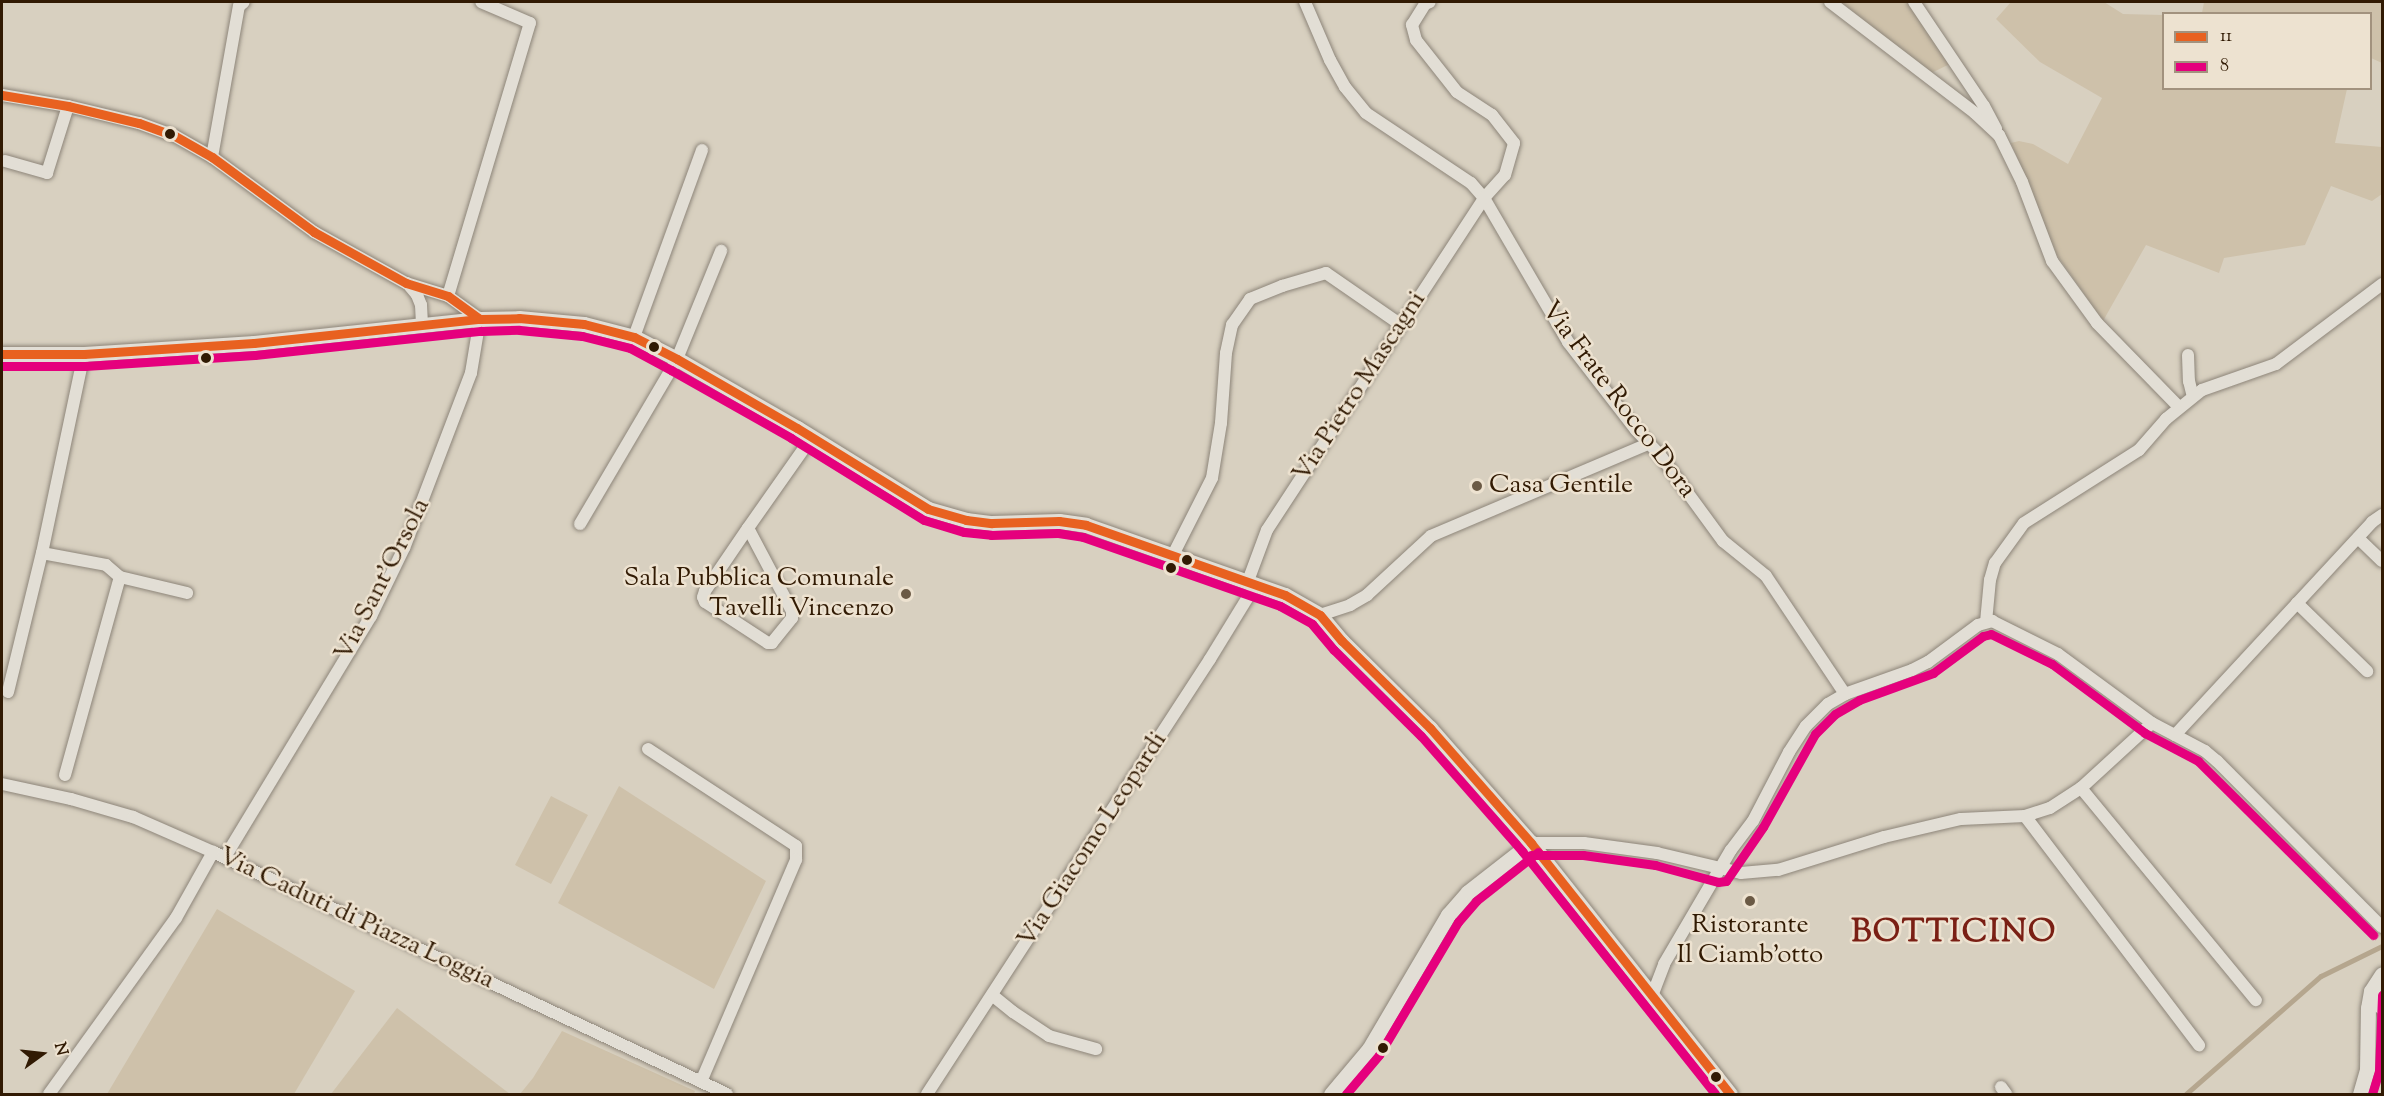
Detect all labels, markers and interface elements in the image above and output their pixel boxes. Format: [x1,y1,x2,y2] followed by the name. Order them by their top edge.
[2162,12,2372,90] legend
[2220,24,2232,50] text: 11
[2220,54,2229,80] text: 8
[164,128,176,140] unlabelled marker
[1287,286,1433,488] street label: Via Pietro Mascagni
[1534,295,1702,505] street label: Via Frate Rocco Dora
[648,341,660,353] unlabelled marker
[200,352,212,364] unlabelled marker
[1489,470,1633,502] place label: Casa Gentile
[1470,479,1484,493] marker: Casa Gentile
[329,494,437,666] street label: Via Sant'Orsola
[1181,554,1193,566] unlabelled marker
[1165,562,1177,574] unlabelled marker
[624,563,894,624] place label: Sala Pubblica Comunale Tavelli Vincenzo
[899,587,913,601] marker: Sala Pubblica Comunale Tavelli Vincenzo
[1011,726,1175,954] street label: Via Giacomo Leopardi
[213,841,499,997] street label: Via Caduti di Piazza Loggia
[1743,894,1757,908] marker: Ristorante Il Ciamb'otto
[1677,910,1823,972] place label: Ristorante Il Ciamb'otto
[1851,914,2057,952] district label: BOTTICINO
[12,1024,72,1084] north arrow
[47,1040,73,1058] text: N
[1377,1042,1389,1054] unlabelled marker
[1710,1071,1722,1083] unlabelled marker

